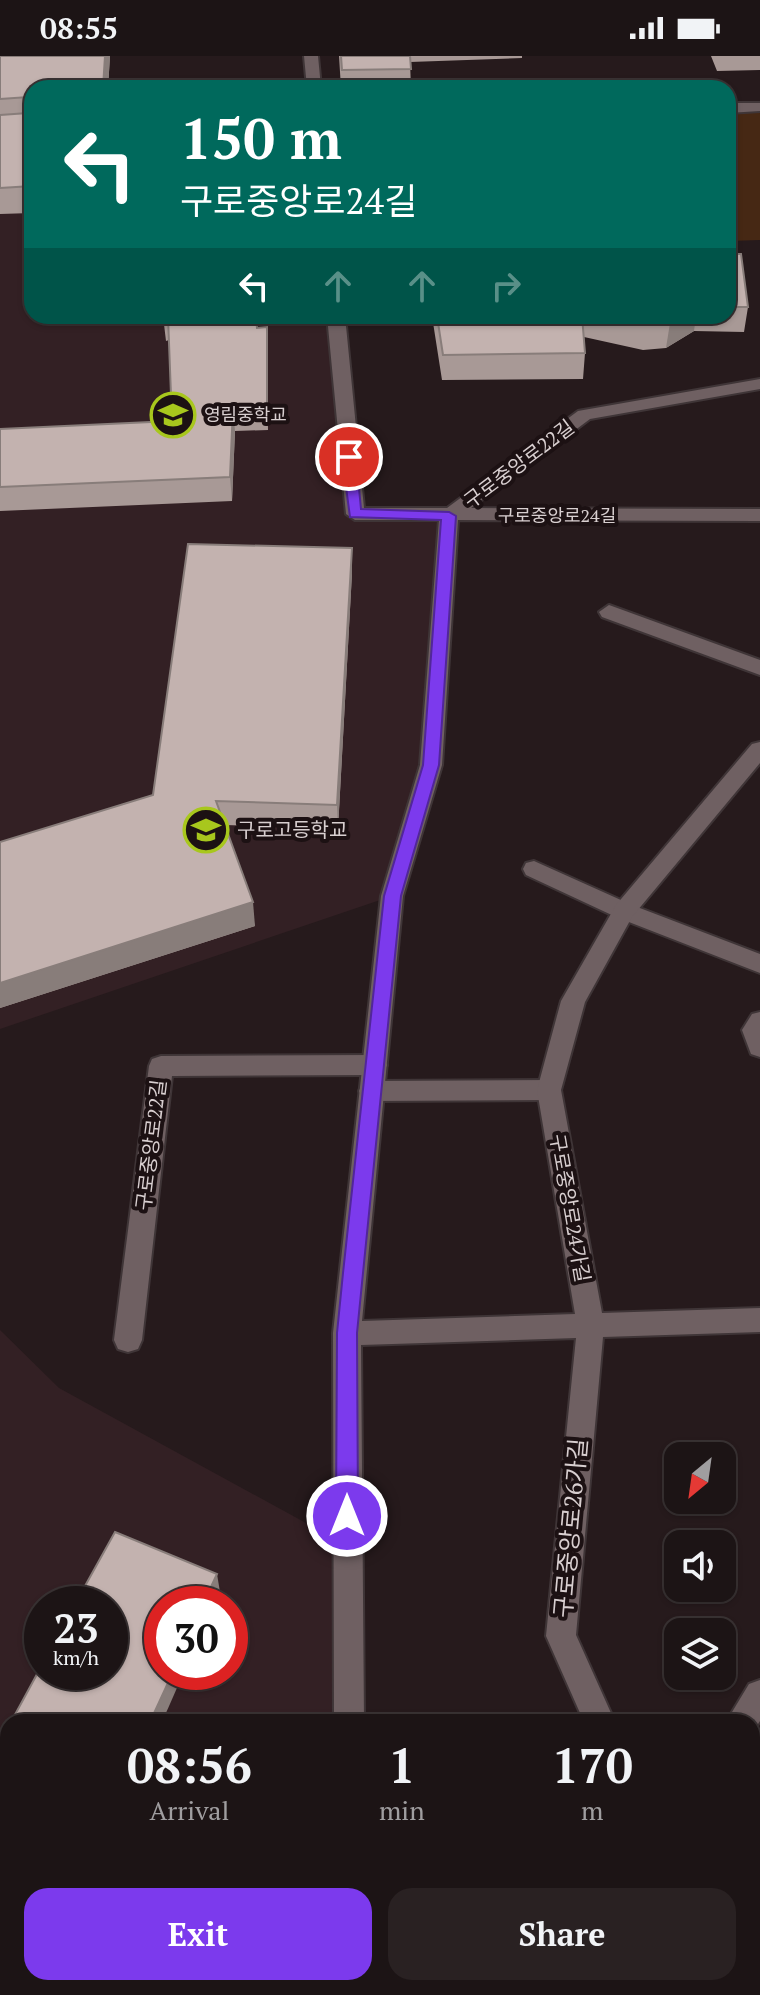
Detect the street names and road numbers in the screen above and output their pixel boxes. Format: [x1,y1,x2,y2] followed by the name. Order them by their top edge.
[458,413,579,514] street label: 구로중앙로22길
[498,503,616,527] street label: 구로중앙로24길
[129,1078,172,1212] street label: 구로중앙로22길
[544,1132,597,1284] street label: 구로중앙로24가길
[546,1437,594,1619] street label: 구로중앙로26가길

